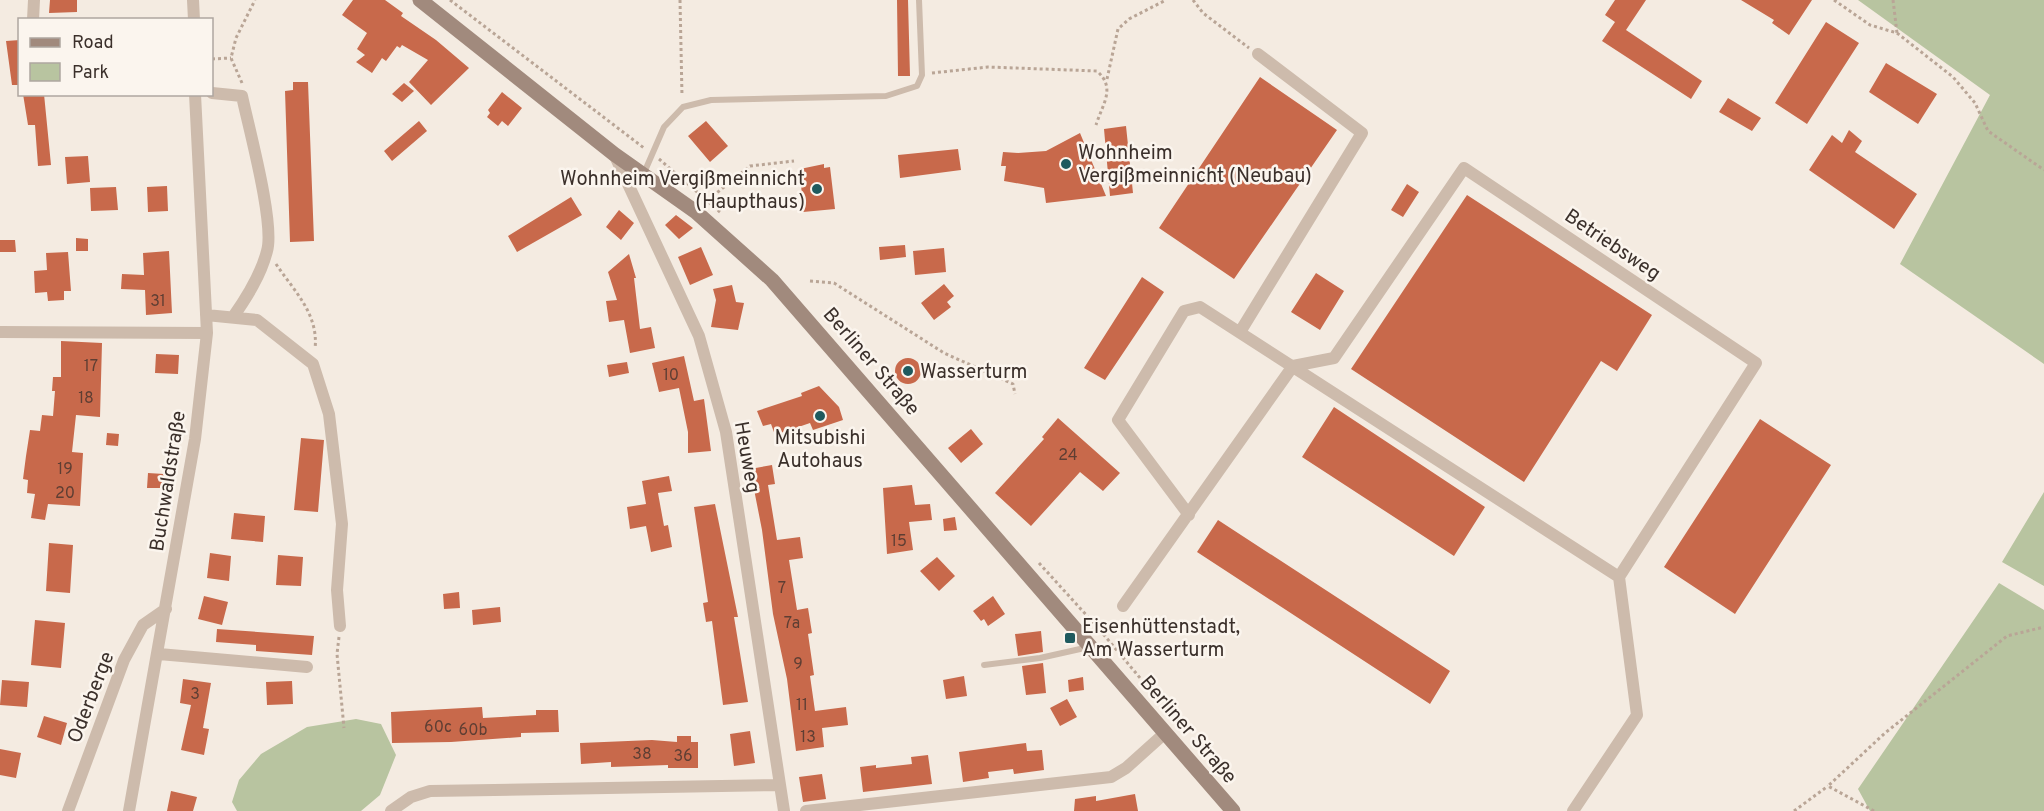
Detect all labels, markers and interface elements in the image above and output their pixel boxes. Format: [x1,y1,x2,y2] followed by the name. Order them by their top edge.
[18,18,213,96] legend
[72,32,114,55] text: Road
[72,62,109,85] text: Park
[1078,141,1312,190] place label: Wohnheim Vergißmeinnicht (Neubau)
[1059,157,1073,171] marker: Wohnheim Vergißmeinnicht (Neubau)
[560,167,805,216] place label: Wohnheim Vergißmeinnicht (Haupthaus)
[810,182,824,196] marker: Wohnheim Vergißmeinnicht (Haupthaus)
[1559,204,1665,287] street label: Betriebsweg
[150,292,166,312] house number: 31
[816,303,925,422] street label: Berliner Straße
[84,357,98,377] house number: 17
[920,360,1028,386] place label: Wasserturm
[901,364,915,378] marker: Wasserturm
[663,366,679,386] house number: 10
[78,389,94,409] house number: 18
[145,409,193,554] street label: Buchwaldstraße
[813,409,827,423] marker: Mitsubishi Autohaus
[727,419,765,495] street label: Heuweg
[774,426,866,475] place label: Mitsubishi Autohaus
[1058,446,1078,466] house number: 24
[57,460,73,480] house number: 19
[55,484,75,504] house number: 20
[891,532,907,552] house number: 15
[778,579,786,599] house number: 7
[784,614,800,634] house number: 7a
[1082,615,1240,664] place label: Eisenhüttenstadt, Am Wasserturm
[1063,631,1077,645] marker: Eisenhüttenstadt, Am Wasserturm
[63,648,121,747] street label: Oderberge
[793,655,803,675] house number: 9
[1133,671,1242,790] street label: Berliner Straße
[190,685,200,705] house number: 3
[796,696,808,716] house number: 11
[424,718,452,738] house number: 60c
[459,721,487,741] house number: 60b
[800,728,816,748] house number: 13
[632,745,652,765] house number: 38
[673,747,693,767] house number: 36

